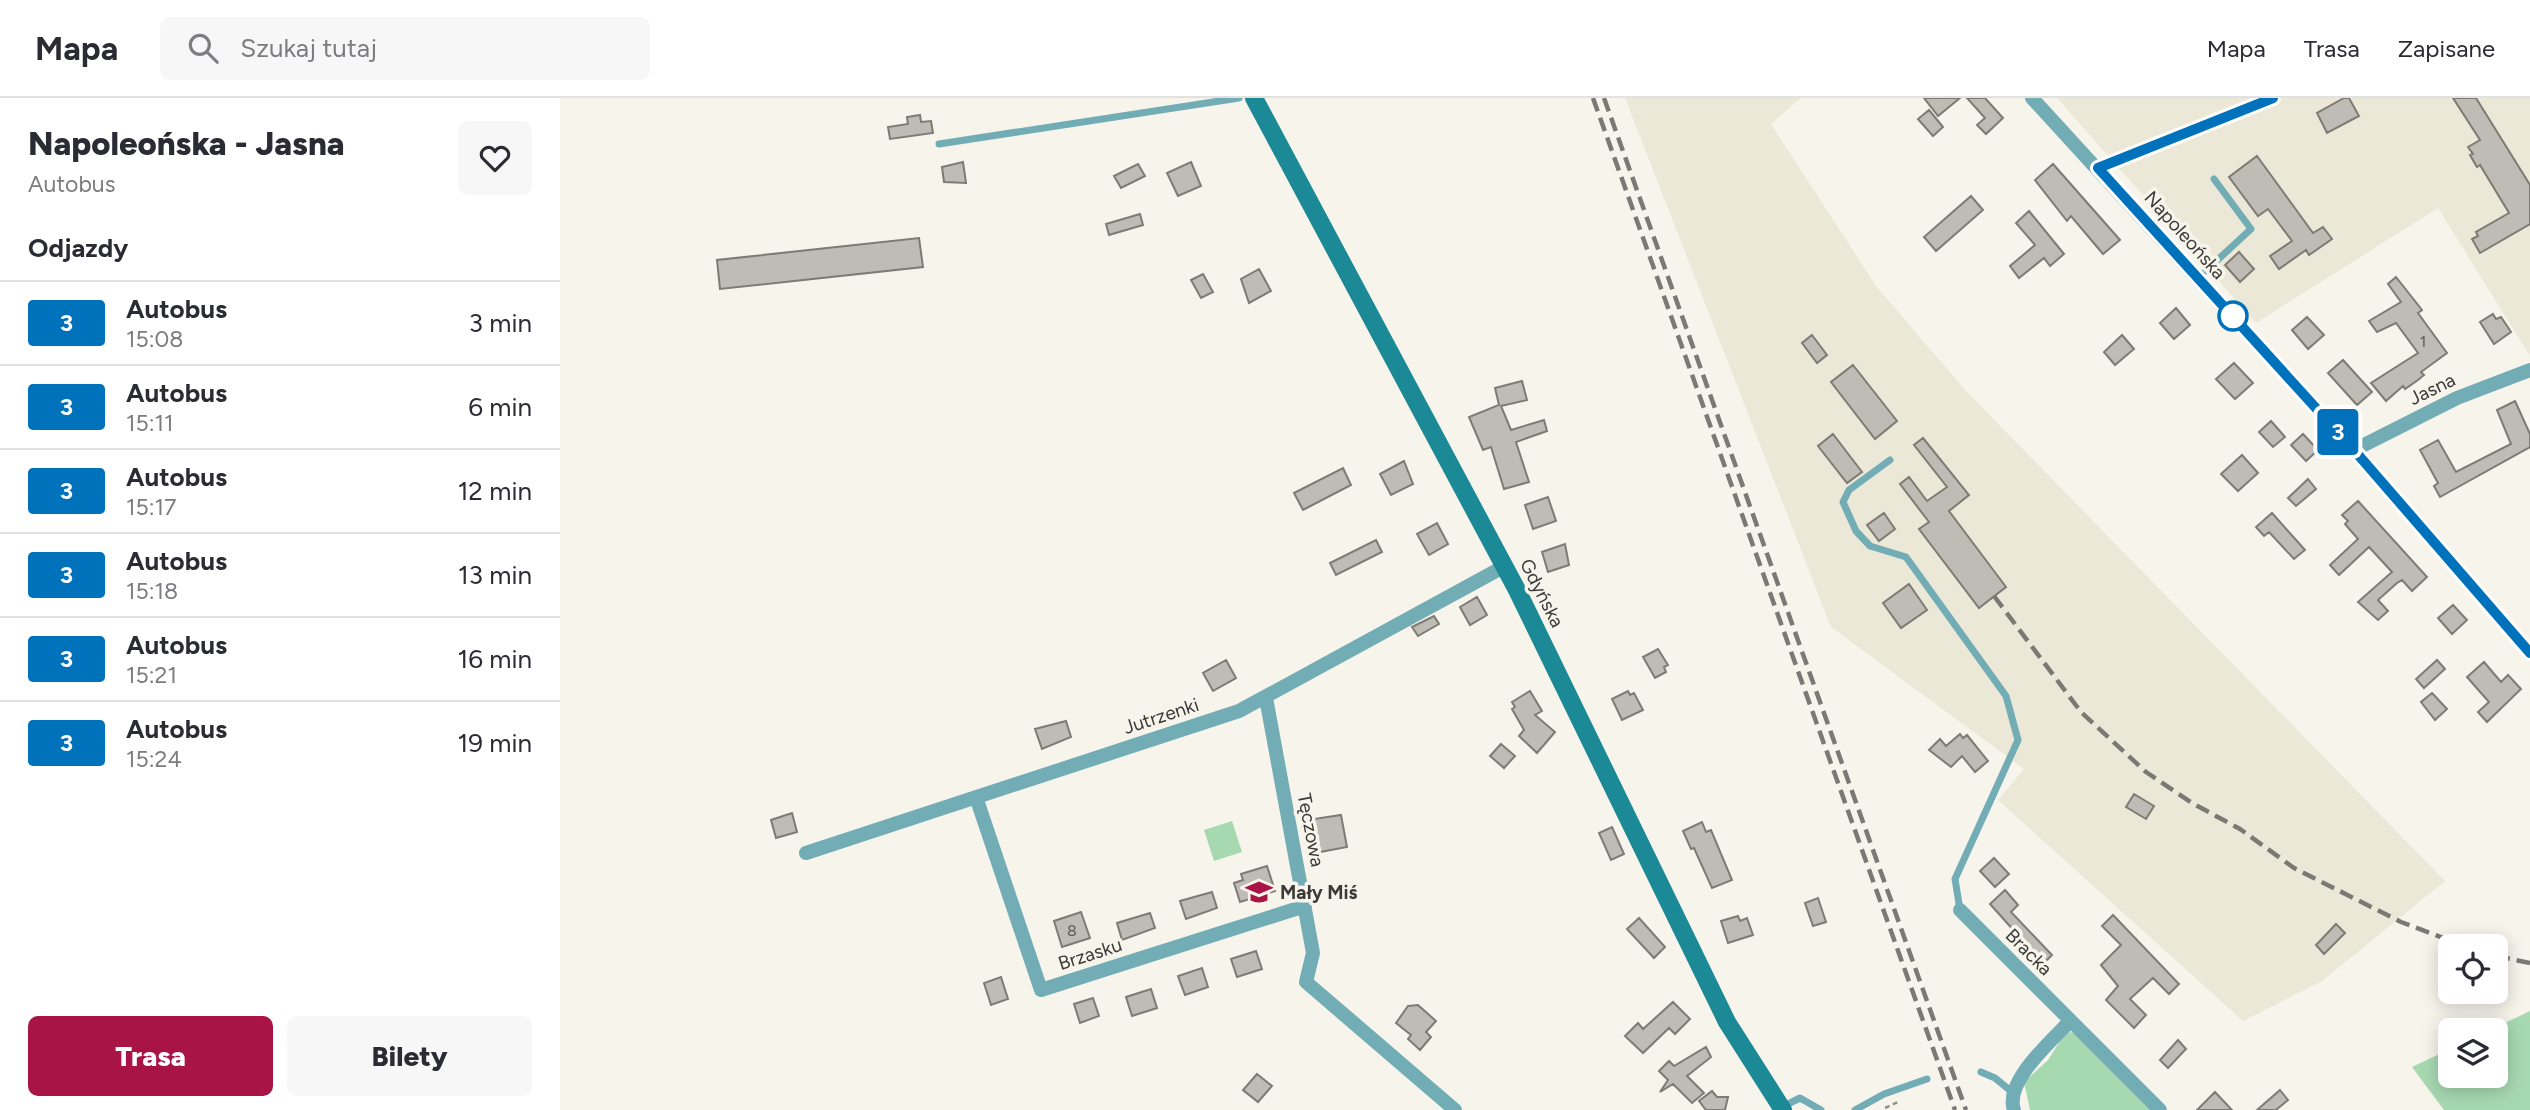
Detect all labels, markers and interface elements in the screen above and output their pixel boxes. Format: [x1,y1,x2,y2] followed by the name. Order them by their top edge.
[160,17,650,80] search box
[35,29,118,68] text: Mapa
[184,29,222,67] icon: search
[240,32,377,64] text: Szukaj tutaj
[2207,34,2266,63] text: Mapa
[2304,34,2360,63] text: Trasa
[2398,34,2495,63] text: Zapisane
[458,121,532,195] button: heart
[28,124,345,163] text: Napoleońska - Jasna
[28,170,115,198] text: Autobus
[2140,186,2230,284] street label: Napoleońska
[28,232,128,264] text: Odjazdy
[126,293,227,325] text: Autobus
[2218,301,2248,331] unlabelled marker
[469,307,532,339] text: 3 min
[60,308,73,337] text: 3
[126,325,183,353] text: 15:08
[2420,332,2426,351] house number: 1
[2405,368,2459,410] street label: Jasna
[126,377,227,409] text: Autobus
[468,391,532,423] text: 6 min
[60,392,73,421] text: 3
[126,409,174,437] text: 15:11
[2315,409,2361,455] line badge: 3
[2331,417,2345,446] text: 3
[126,461,227,493] text: Autobus
[458,475,532,507] text: 12 min
[60,476,73,505] text: 3
[126,493,176,521] text: 15:17
[126,545,227,577] text: Autobus
[1515,555,1569,631] street label: Gdyńska
[458,559,532,591] text: 13 min
[60,560,73,589] text: 3
[126,577,178,605] text: 15:18
[126,629,227,661] text: Autobus
[457,643,532,675] text: 16 min
[60,644,73,673] text: 3
[126,661,177,689] text: 15:21
[1120,693,1202,739] street label: Jutrzenki
[126,713,227,745] text: Autobus
[457,727,532,759] text: 19 min
[60,728,73,757] text: 3
[126,745,182,773] text: 15:24
[1293,791,1329,869] street label: Tęczowa
[1244,877,1274,907] school or university icon: Mały Miś
[1280,881,1358,904] place label: Mały Miś
[1067,921,1077,940] house number: 8
[2001,924,2057,980] street label: Bracka
[1055,933,1125,975] street label: Brzasku
[2438,934,2508,1088] map controls
[2438,934,2508,1004] button: locate
[28,1016,273,1096] button: Trasa
[287,1016,532,1096] button: Bilety
[2438,1018,2508,1088] button: layers

